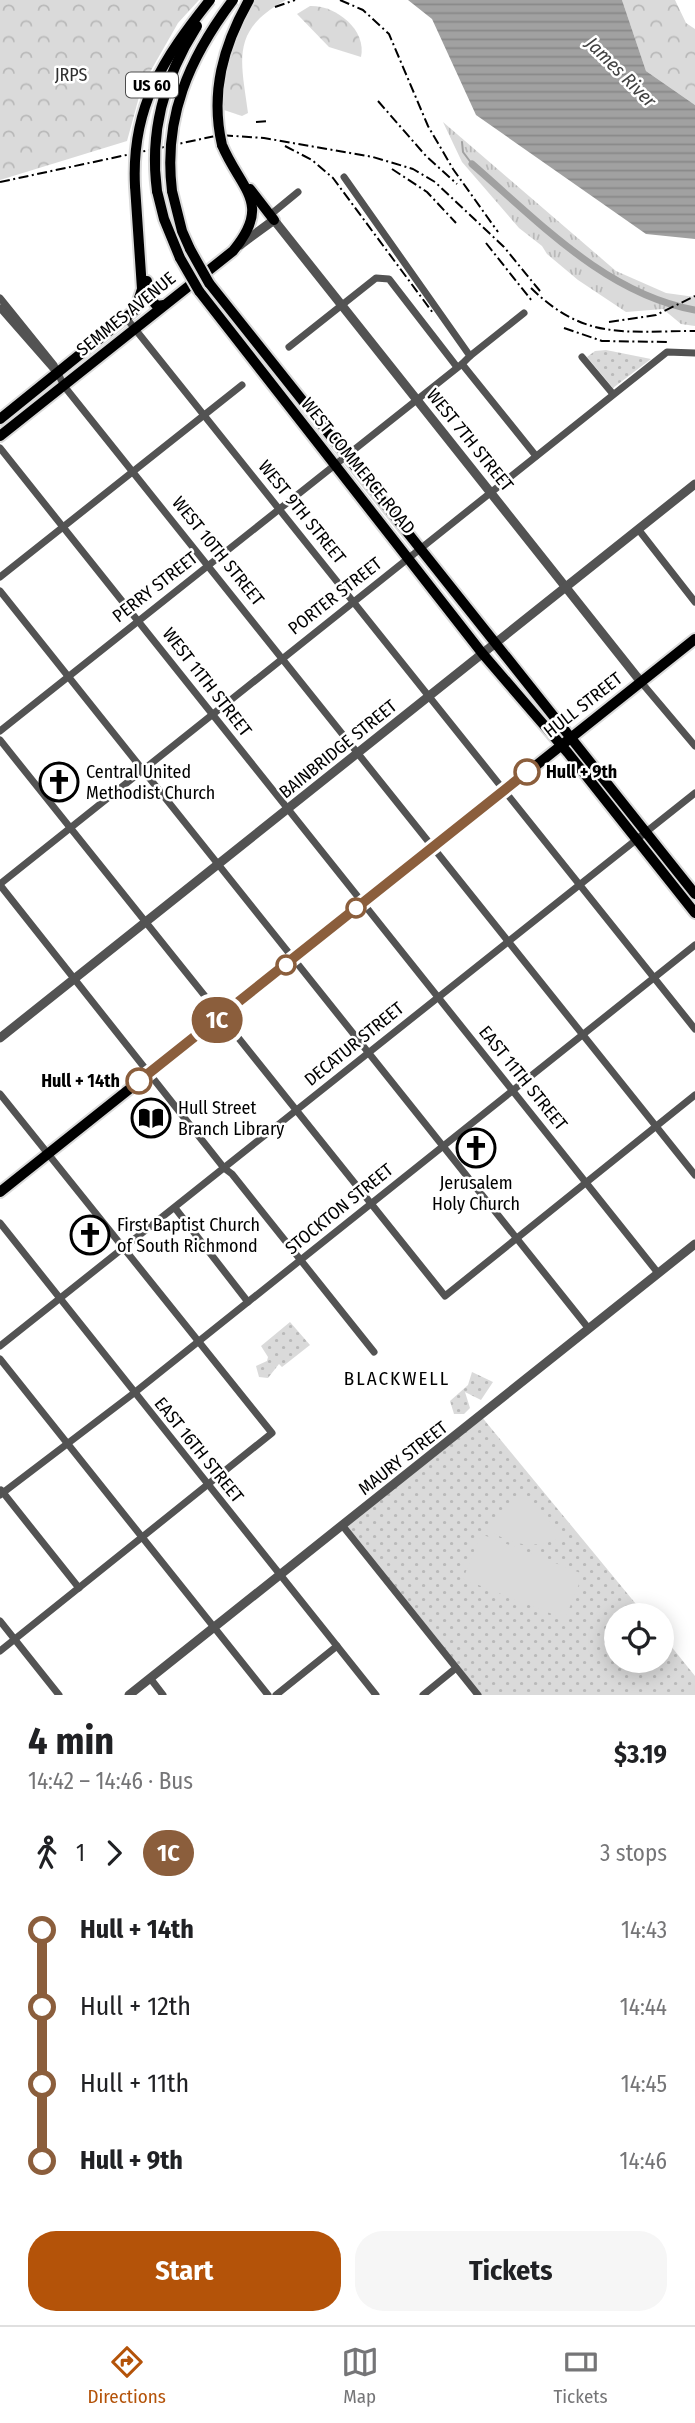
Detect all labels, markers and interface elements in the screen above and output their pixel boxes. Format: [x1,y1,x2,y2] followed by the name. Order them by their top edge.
[580,31,662,113] water label: James River
[55,64,87,86] park label: JRPS
[126,72,178,97] road number: US 60
[72,267,180,361] street label: SEMMES AVENUE
[422,384,518,496] street label: WEST 7TH STREET
[296,393,420,539] street label: WEST COMMERCE ROAD
[254,456,351,569] street label: WEST 9TH STREET
[167,492,269,611] street label: WEST 10TH STREET
[108,546,203,627] street label: PERRY STREET
[284,552,387,639] street label: PORTER STREET
[158,623,257,741] street label: WEST 11TH STREET
[539,667,627,742] street label: HULL STREET
[275,695,402,803] street label: BAINBRIDGE STREET
[514,759,540,785] marker: Hull + 9th
[38,761,80,803] church icon: Central United Methodist Church
[86,761,215,804] place label: Central United Methodist Church
[546,761,617,783] place label: Hull + 9th
[346,898,366,918] unlabelled marker
[276,955,296,975] unlabelled marker
[186,997,248,1043] line badge: 1C
[300,997,409,1091] street label: DECATUR STREET
[206,1006,228,1034] text: 1C
[474,1021,572,1135] street label: EAST 11TH STREET
[126,1068,152,1094] marker: Hull + 14th
[41,1070,120,1092] place label: Hull + 14th
[130,1097,172,1139] library icon: Hull Street Branch Library
[178,1097,284,1140] place label: Hull Street Branch Library
[455,1127,497,1169] church icon: Jerusalem Holy Church
[281,1158,398,1259] street label: STOCKTON STREET
[432,1172,520,1215] place label: Jerusalem Holy Church
[69,1214,111,1256] church icon: First Baptist Church of South Richmond
[117,1214,260,1257] place label: First Baptist Church of South Richmond
[344,1367,450,1390] district label: BLACKWELL
[150,1393,249,1508] street label: EAST 16TH STREET
[354,1416,452,1500] street label: MAURY STREET
[604,1603,674,1673] map controls
[604,1603,674,1673] button: locate
[28,1718,114,1764] text: 4 min
[614,1739,667,1770] text: $3.19
[28,1767,193,1795] text: 14:42 – 14:46 · Bus
[28,1834,66,1872] icon: walk
[95,1834,133,1872] icon: forward
[76,1839,85,1867] text: 1
[157,1839,180,1867] text: 1C
[600,1839,667,1867] text: 3 stops
[80,1914,194,1945] text: Hull + 14th
[621,1916,667,1944] text: 14:43
[80,1991,191,2022] text: Hull + 12th
[620,1993,667,2021] text: 14:44
[80,2068,189,2099] text: Hull + 11th
[621,2070,667,2098] text: 14:45
[80,2145,183,2176] text: Hull + 9th
[620,2147,667,2175] text: 14:46
[28,2231,341,2311] button: Start
[355,2231,667,2311] button: Tickets
[87,2343,166,2408] tab: Directions
[341,2343,379,2408] tab: Map
[553,2343,608,2408] tab: Tickets

